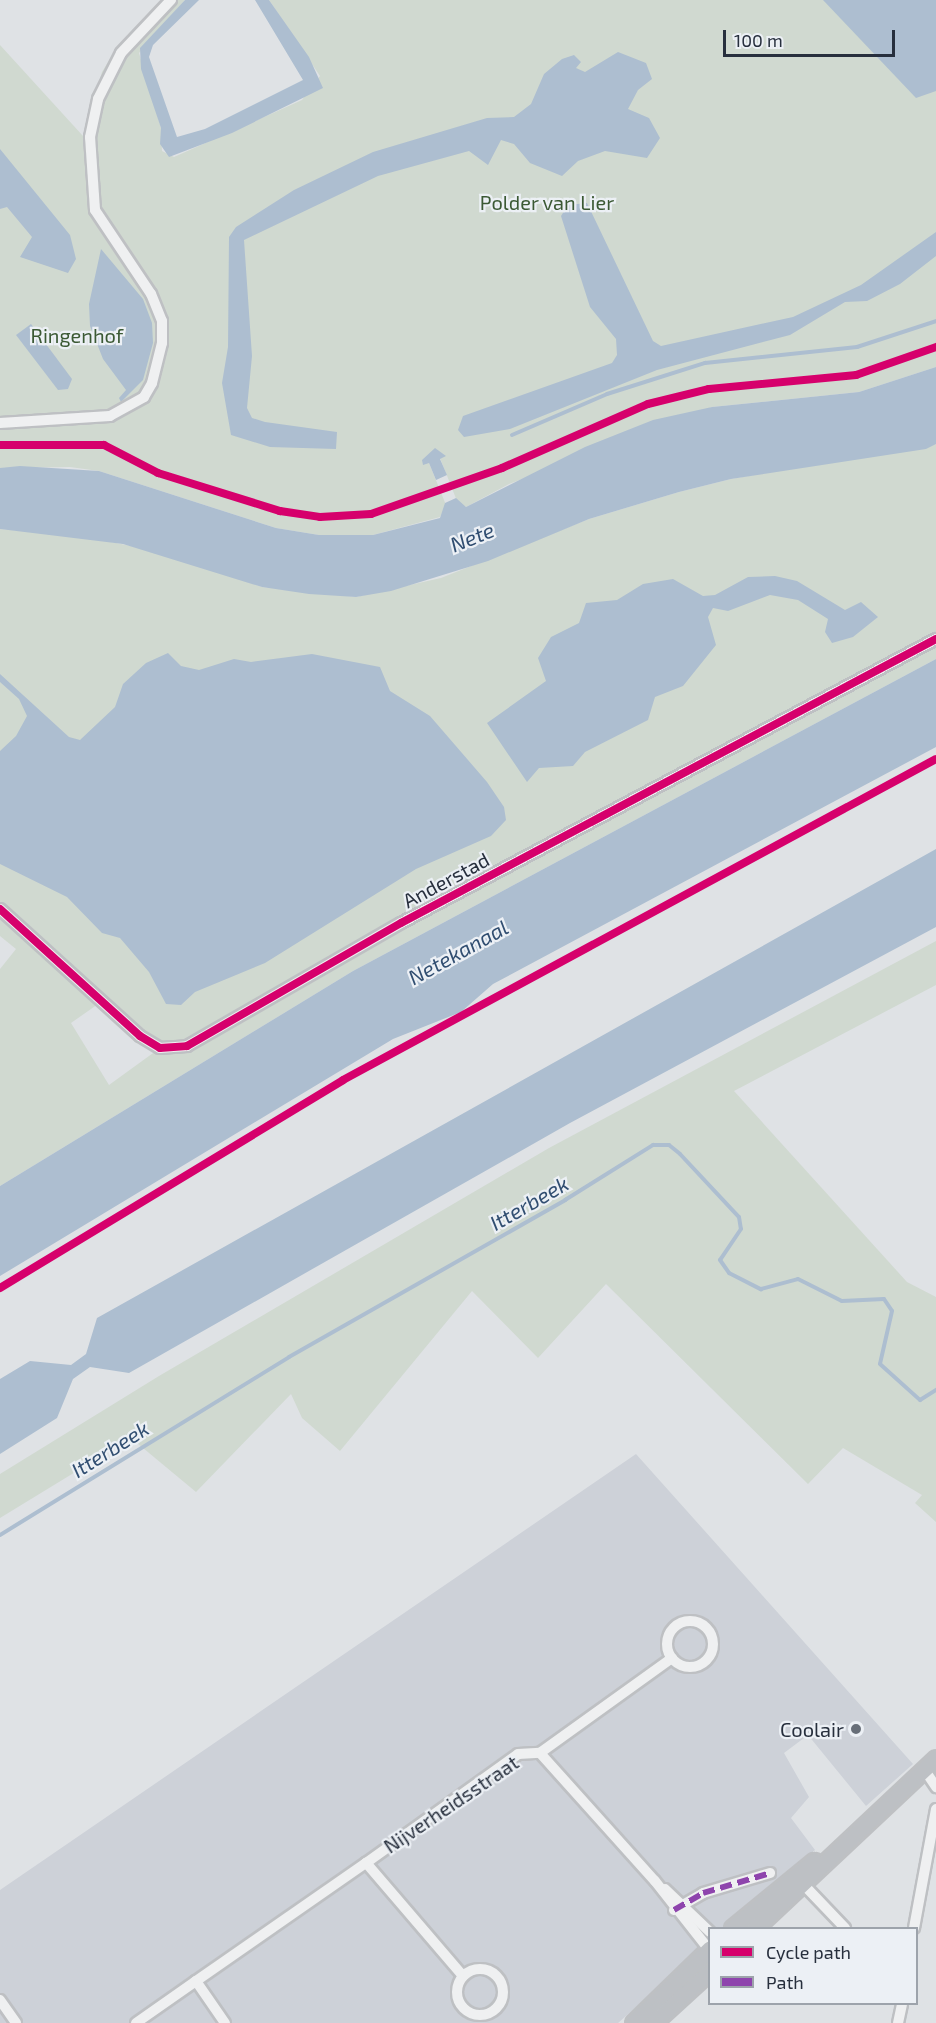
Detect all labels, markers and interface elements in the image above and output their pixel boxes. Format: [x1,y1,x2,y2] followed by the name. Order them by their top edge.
[726,18,898,56] scale bar
[734,29,783,51] text: 100 m
[479,190,615,214] park label: Polder van Lier
[31,323,123,347] park label: Ringenhof
[446,517,498,557] water label: Nete
[399,847,493,913] street label: Anderstad
[404,914,512,990] water label: Netekanaal
[485,1170,573,1236] water label: Itterbeek
[67,1415,153,1483] water label: Itterbeek
[780,1717,844,1741] place label: Coolair
[849,1722,863,1736] marker: Coolair
[379,1750,523,1858] street label: Nijverheidsstraat
[708,1927,918,2005] legend
[766,1941,851,1963] text: Cycle path
[766,1971,804,1993] text: Path

